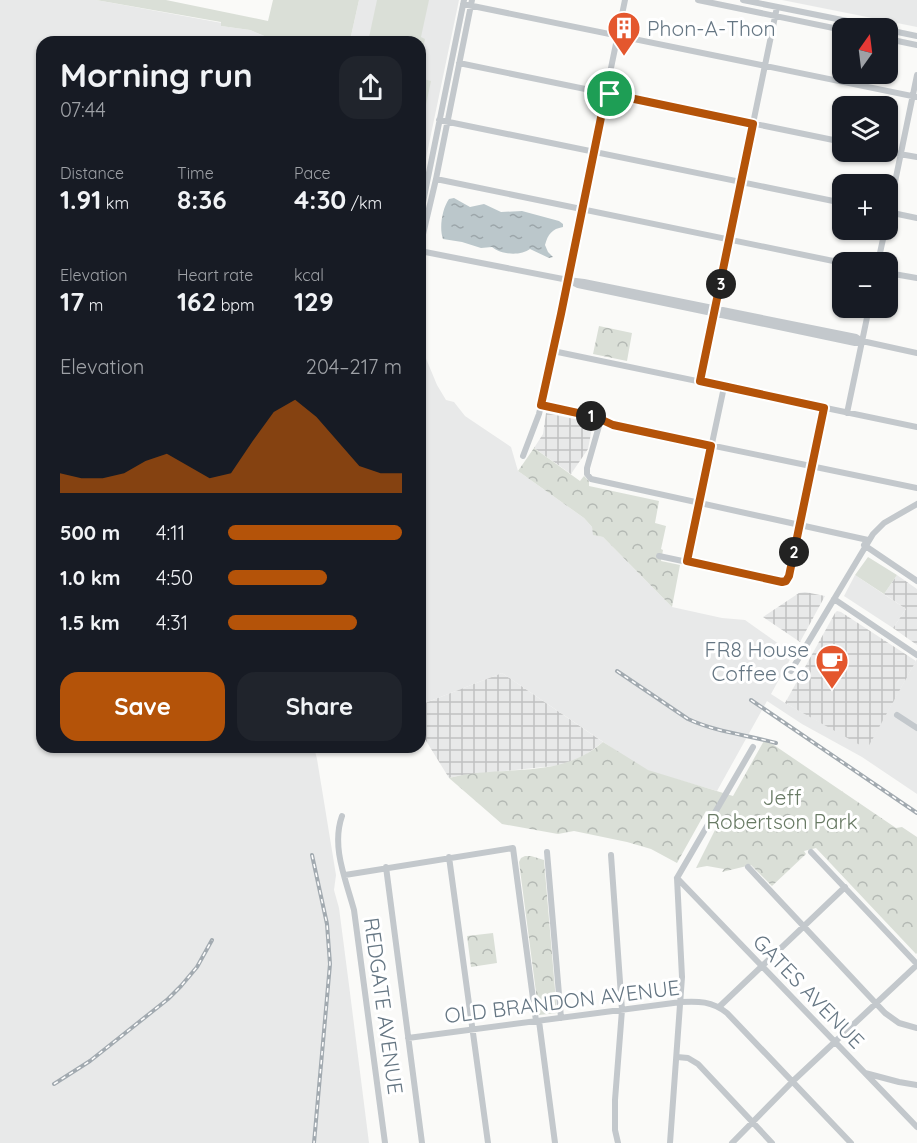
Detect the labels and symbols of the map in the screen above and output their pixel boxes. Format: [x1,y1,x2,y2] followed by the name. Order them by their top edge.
[606,10,642,57] building icon: Phon-A-Thon
[647,15,776,41] place label: Phon-A-Thon
[832,18,898,84] north arrow
[584,68,635,119] pin
[706,269,736,299] pin: 3
[576,401,606,431] pin: 1
[779,537,809,567] pin: 2
[705,636,809,686] place label: FR8 House Coffee Co
[814,643,850,690] cafe icon: FR8 House Coffee Co
[706,784,858,834] park label: Jeff Robertson Park
[359,916,409,1096] street label: REDGATE AVENUE
[748,928,870,1054] street label: GATES AVENUE
[443,974,681,1028] street label: OLD BRANDON AVENUE

